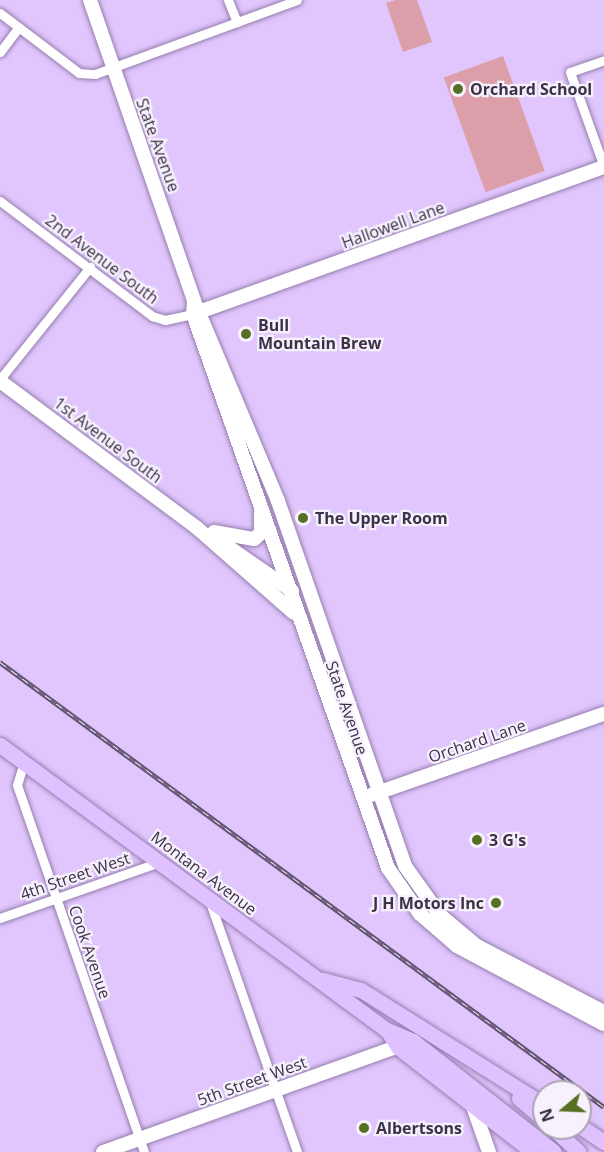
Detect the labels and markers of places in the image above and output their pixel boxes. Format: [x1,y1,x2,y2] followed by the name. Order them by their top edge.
[470,79,592,99] place label: Orchard School
[451,82,465,96] marker: Orchard School
[258,315,381,353] place label: Bull Mountain Brew
[239,327,253,341] marker: Bull Mountain Brew
[315,508,448,528] place label: The Upper Room
[296,511,310,525] marker: The Upper Room
[489,830,526,850] place label: 3 G's
[470,833,484,847] marker: 3 G's
[373,893,484,913] place label: J H Motors Inc
[489,896,503,910] marker: J H Motors Inc
[376,1118,462,1138] place label: Albertsons
[357,1121,371,1135] marker: Albertsons

